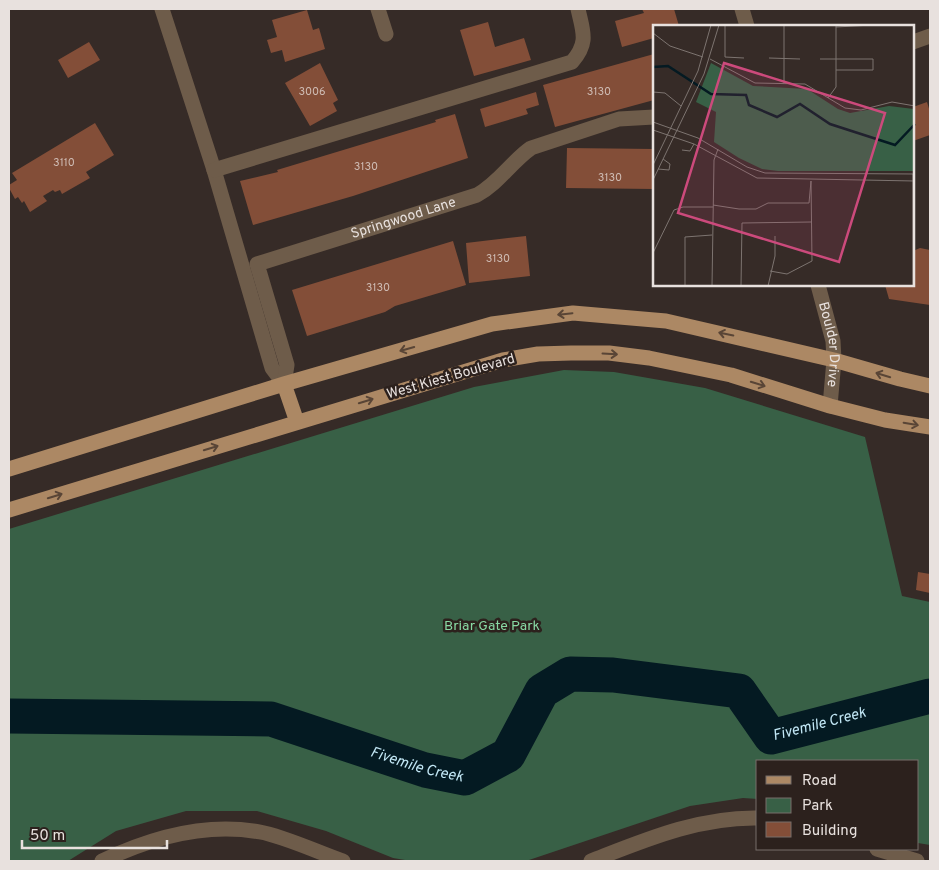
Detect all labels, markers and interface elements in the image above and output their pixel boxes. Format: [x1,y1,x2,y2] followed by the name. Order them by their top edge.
[653,25,914,286] inset map
[298,85,326,99] house number: 3006
[587,85,611,99] house number: 3130
[53,156,75,170] house number: 3110
[354,160,378,174] house number: 3130
[598,171,622,185] house number: 3130
[349,194,458,243] street label: Springwood Lane
[486,252,510,266] house number: 3130
[366,281,390,295] house number: 3130
[814,300,843,388] street label: Boulder Drive
[557,309,573,319] one-way arrow
[718,329,734,338] one-way arrow
[399,344,415,354] one-way arrow
[601,349,617,358] one-way arrow
[385,351,517,403] street label: West Kiest Boulevard
[875,369,891,379] one-way arrow
[750,379,766,389] one-way arrow
[358,396,374,405] one-way arrow
[903,420,919,430] one-way arrow
[202,443,218,453] one-way arrow
[47,491,63,501] one-way arrow
[444,618,540,635] park label: Briar Gate Park
[771,703,868,746] water label: Fivemile Creek
[368,743,465,787] water label: Fivemile Creek
[756,760,919,850] legend
[802,772,837,791] text: Road
[802,797,833,816] text: Park
[22,818,168,850] scale bar
[802,822,857,841] text: Building
[30,827,65,846] text: 50 m

